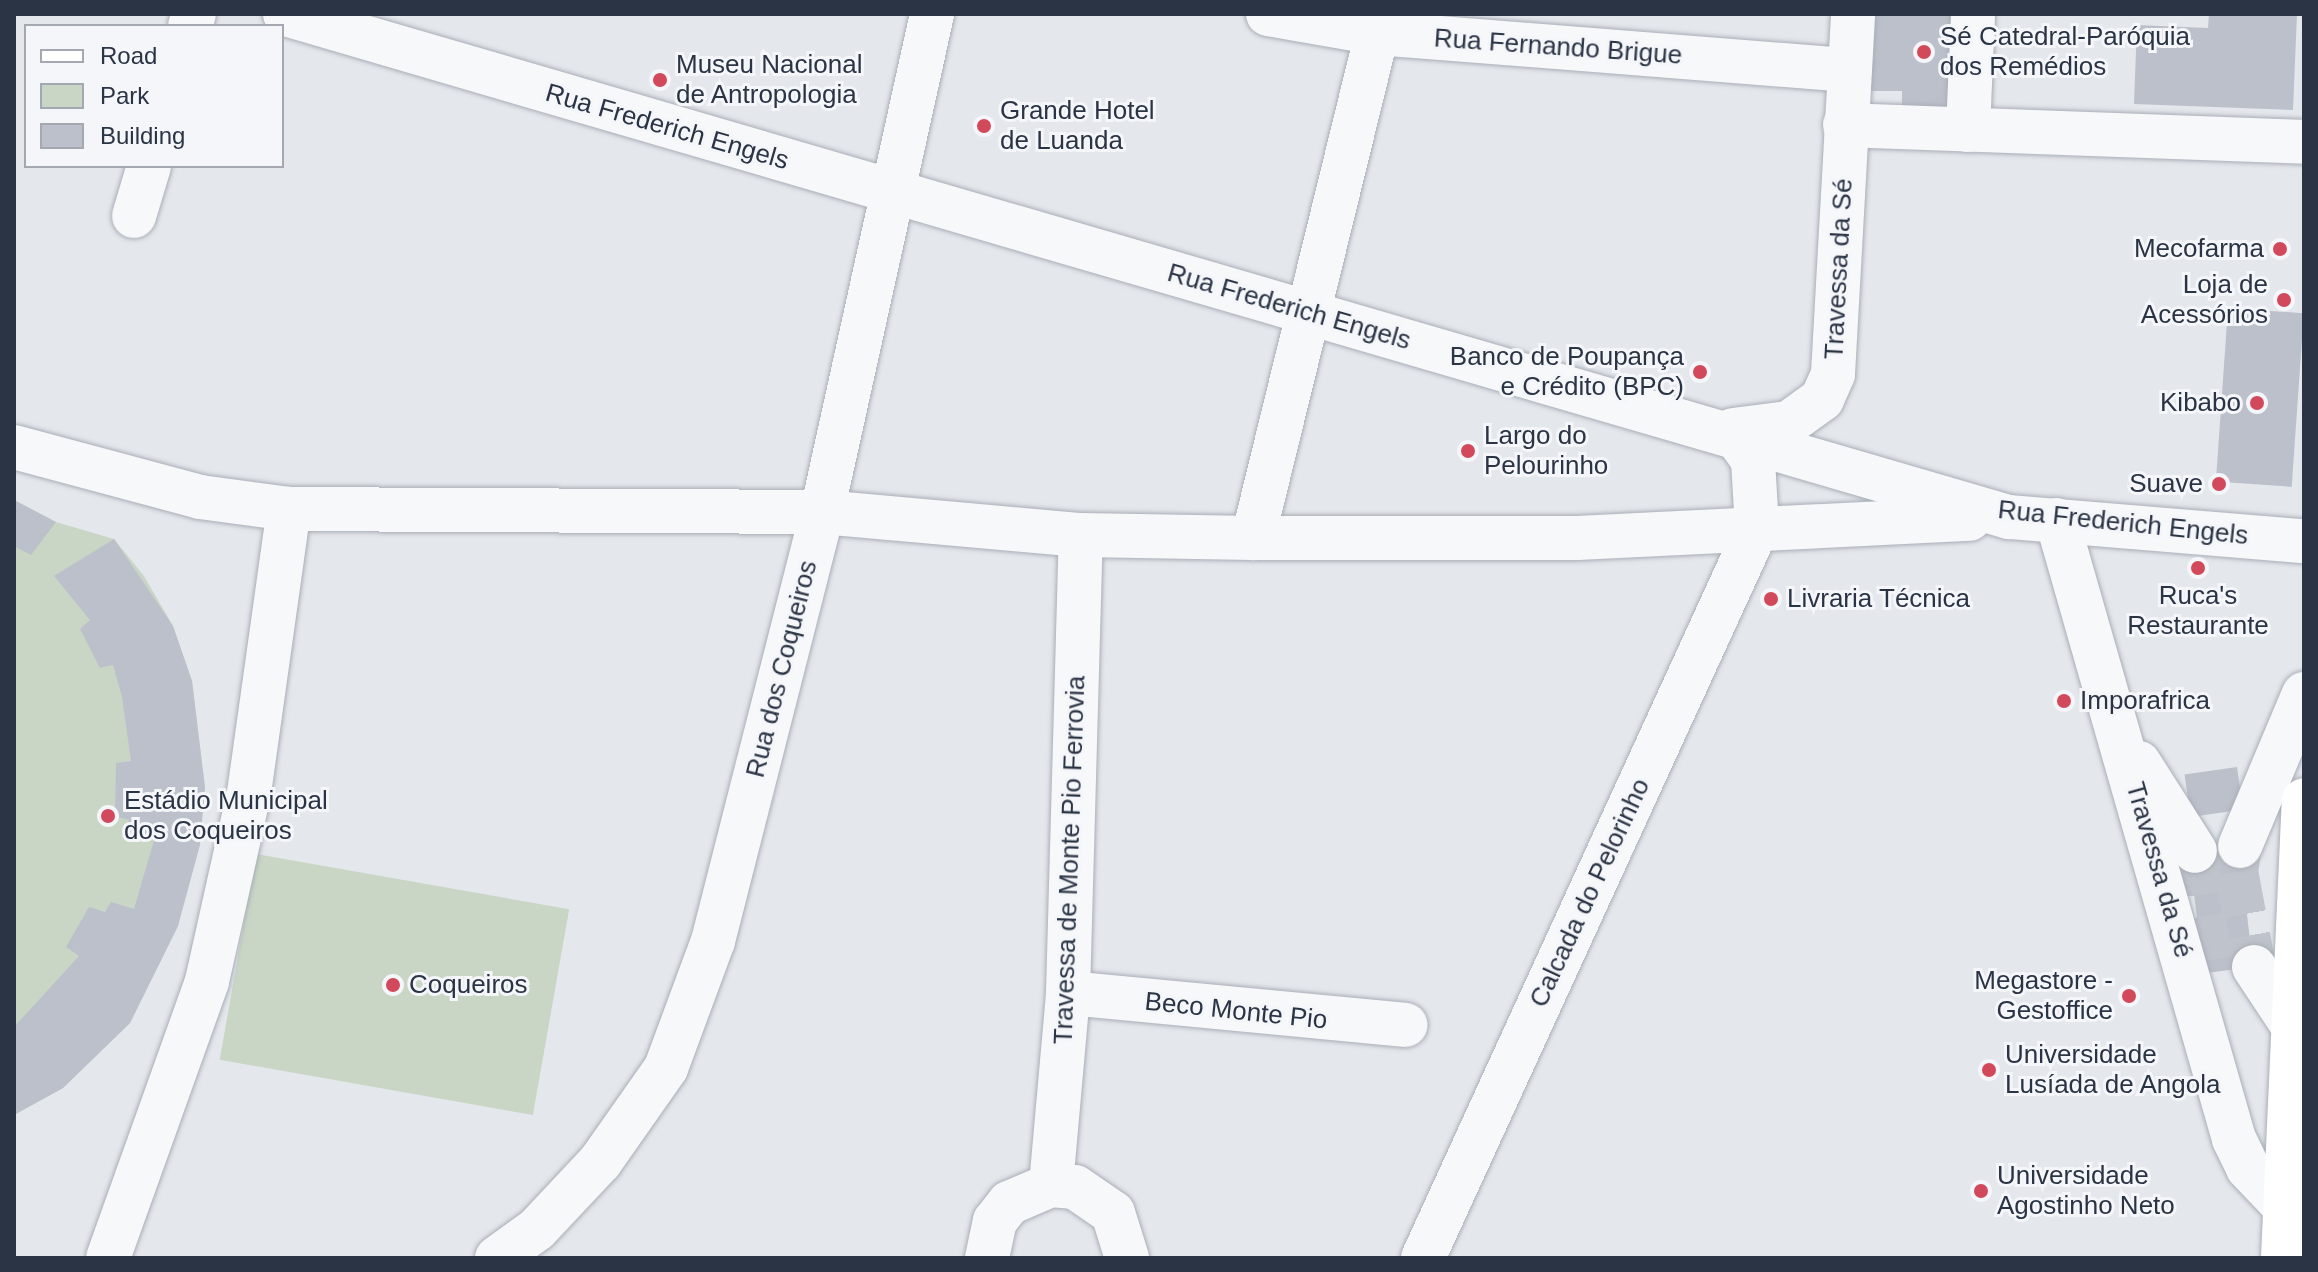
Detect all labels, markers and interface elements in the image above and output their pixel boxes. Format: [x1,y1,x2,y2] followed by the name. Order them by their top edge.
[1940,21,2190,82] place label: Sé Catedral-Paróquia dos Remédios
[1433,23,1683,71] street label: Rua Fernando Brigue
[24,24,284,168] legend
[100,42,157,69] text: Road
[1915,43,1933,61] marker: Sé Catedral-Paróquia dos Remédios
[676,49,862,110] place label: Museu Nacional de Antropologia
[651,71,669,89] marker: Museu Nacional de Antropologia
[542,77,792,177] street label: Rua Frederich Engels
[100,82,149,109] text: Park
[1000,95,1155,156] place label: Grande Hotel de Luanda
[975,117,993,135] marker: Grande Hotel de Luanda
[100,122,185,149] text: Building
[1819,178,1859,360] street label: Travessa da Sé
[2134,233,2264,265] place label: Mecofarma
[2271,240,2289,258] marker: Mecofarma
[1164,257,1414,357] street label: Rua Frederich Engels
[2141,269,2268,330] place label: Loja de Acessórios
[2275,291,2293,309] marker: Loja de Acessórios
[1450,341,1684,402] place label: Banco de Poupança e Crédito (BPC)
[1691,363,1709,381] marker: Banco de Poupança e Crédito (BPC)
[2160,387,2241,419] place label: Kibabo
[2248,394,2266,412] marker: Kibabo
[1484,420,1608,482] place label: Largo do Pelourinho
[1459,442,1477,460] marker: Largo do Pelourinho
[2129,468,2203,500] place label: Suave
[2210,475,2228,493] marker: Suave
[1996,494,2250,552] street label: Rua Frederich Engels
[740,557,824,781] street label: Rua dos Coqueiros
[2189,559,2207,577] marker: Ruca's Restaurante
[2127,580,2269,642] place label: Ruca's Restaurante
[1787,583,1971,615] place label: Livraria Técnica
[1762,590,1780,608] marker: Livraria Técnica
[1048,675,1092,1045] street label: Travessa de Monte Pio Ferrovia
[2080,685,2210,717] place label: Imporafrica
[2055,692,2073,710] marker: Imporafrica
[1523,774,1657,1012] street label: Calcada do Pelorinho
[2119,779,2199,961] street label: Travessa da Sé
[124,785,328,846] place label: Estádio Municipal dos Coqueiros
[99,807,117,825] marker: Estádio Municipal dos Coqueiros
[1974,965,2113,1026] place label: Megastore - Gestoffice
[409,969,528,1001] place label: Coqueiros
[384,976,402,994] marker: Coqueiros
[1143,986,1329,1036] street label: Beco Monte Pio
[2120,987,2138,1005] marker: Megastore - Gestoffice
[2005,1039,2222,1100] place label: Universidade Lusíada de Angola
[1980,1061,1998,1079] marker: Universidade Lusíada de Angola
[1997,1160,2175,1222] place label: Universidade Agostinho Neto
[1972,1182,1990,1200] marker: Universidade Agostinho Neto

